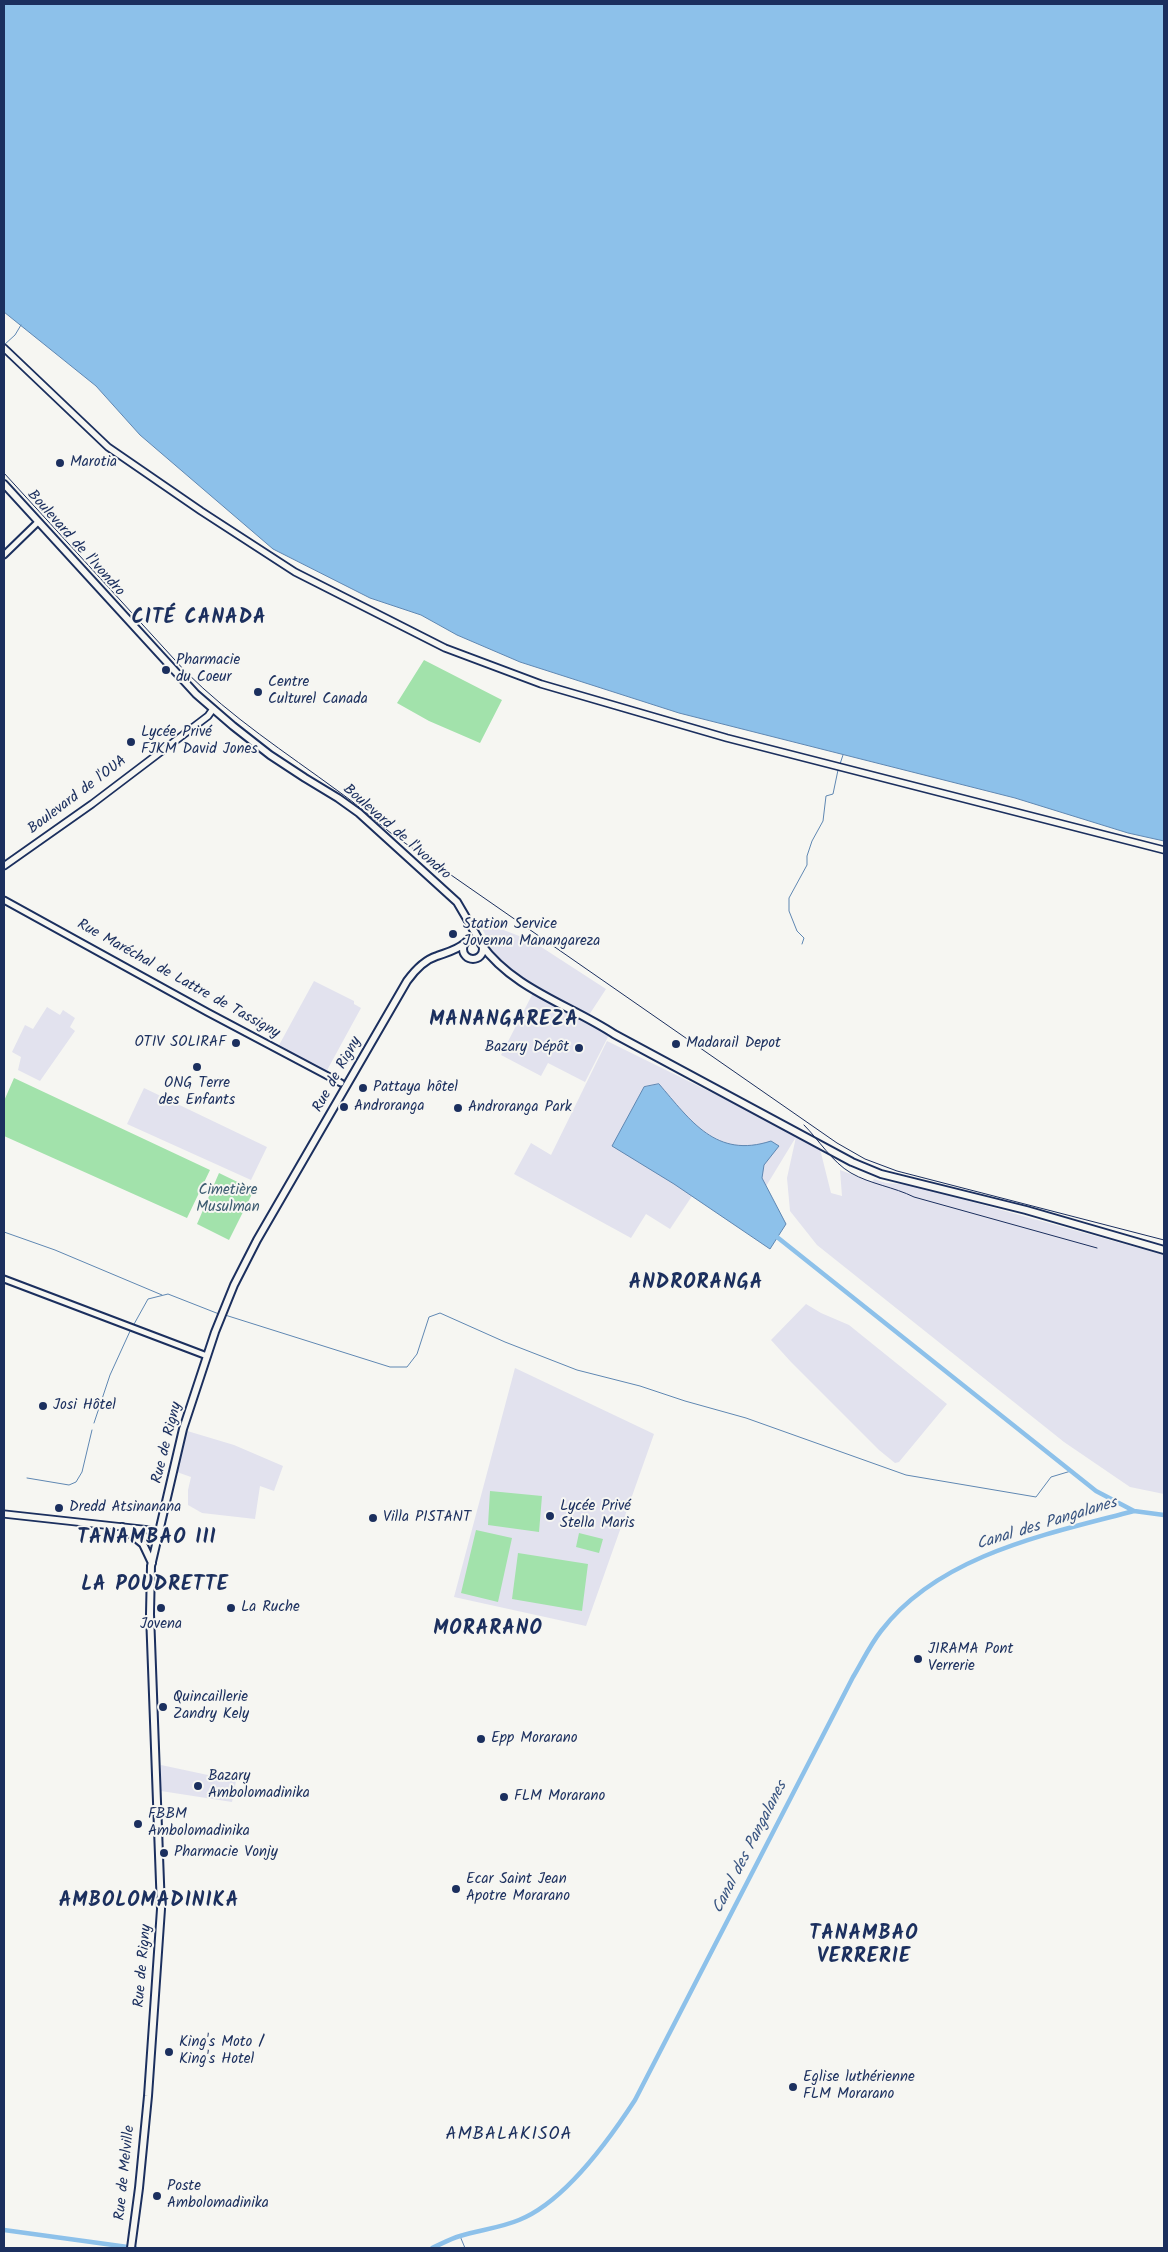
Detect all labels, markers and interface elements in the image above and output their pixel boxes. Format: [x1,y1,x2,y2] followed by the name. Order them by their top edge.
[70,454,117,472] place label: Marotia
[54,457,66,469] marker: Marotia
[22,487,128,601] street label: Boulevard de l'Ivondro
[130,608,268,632] district label: CITÉ CANADA
[176,652,240,687] place label: Pharmacie du Coeur
[160,664,172,676] marker: Pharmacie du Coeur
[268,674,368,709] place label: Centre Culturel Canada
[252,686,264,698] marker: Centre Culturel Canada
[141,724,258,759] place label: Lycée Privé FJKM David Jones
[125,736,137,748] marker: Lycée Privé FJKM David Jones
[25,753,131,839] street label: Boulevard de l'OUA
[338,781,454,885] street label: Boulevard de l'Ivondro
[463,916,600,951] place label: Station Service Jovenna Manangareza
[73,917,283,1043] street label: Rue Maréchal de Lattre de Tassigny
[447,928,459,940] marker: Station Service Jovenna Manangareza
[428,1010,580,1034] district label: MANANGAREZA
[134,1034,226,1052] place label: OTIV SOLIRAF
[310,1034,366,1116] street label: Rue de Rigny
[686,1035,781,1053] place label: Madarail Depot
[230,1037,242,1049] marker: OTIV SOLIRAF
[670,1038,682,1050] marker: Madarail Depot
[485,1039,569,1057] place label: Bazary Dépôt
[573,1042,585,1054] marker: Bazary Dépôt
[191,1061,203,1073] marker: ONG Terre des Enfants
[159,1075,235,1110] place label: ONG Terre des Enfants
[373,1079,458,1097] place label: Pattaya hôtel
[357,1082,369,1094] marker: Pattaya hôtel
[354,1098,425,1116] place label: Androranga
[468,1099,572,1117] place label: Androranga Park
[338,1101,350,1113] marker: Androranga
[452,1102,464,1114] marker: Androranga Park
[196,1182,260,1217] park label: Cimetière Musulman
[627,1273,765,1297] district label: ANDRORANGA
[53,1397,116,1415] place label: Josi Hôtel
[37,1400,49,1412] marker: Josi Hôtel
[149,1400,187,1486] street label: Rue de Rigny
[975,1495,1119,1555] water label: Canal des Pangalanes
[560,1498,635,1533] place label: Lycée Privé Stella Maris
[69,1499,181,1517] place label: Dredd Atsinanana
[53,1502,65,1514] marker: Dredd Atsinanana
[383,1509,471,1527] place label: Villa PISTANT
[544,1510,556,1522] marker: Lycée Privé Stella Maris
[367,1512,379,1524] marker: Villa PISTANT
[76,1528,218,1552] district label: TANAMBAO III
[80,1575,230,1599] district label: LA POUDRETTE
[241,1599,300,1617] place label: La Ruche
[155,1602,167,1614] marker: Jovena
[225,1602,237,1614] marker: La Ruche
[140,1616,182,1634] place label: Jovena
[432,1619,544,1643] district label: MORARANO
[928,1641,1013,1676] place label: JIRAMA Pont Verrerie
[912,1653,924,1665] marker: JIRAMA Pont Verrerie
[173,1689,249,1724] place label: Quincaillerie Zandry Kely
[157,1701,169,1713] marker: Quincaillerie Zandry Kely
[491,1730,578,1748] place label: Epp Morarano
[475,1733,487,1745] marker: Epp Morarano
[208,1768,310,1803] place label: Bazary Ambolomadinika
[709,1779,793,1917] water label: Canal des Pangalanes
[192,1780,204,1792] marker: Bazary Ambolomadinika
[514,1788,605,1806] place label: FLM Morarano
[498,1791,510,1803] marker: FLM Morarano
[148,1806,250,1841] place label: FBBM Ambolomadinika
[132,1818,144,1830] marker: FBBM Ambolomadinika
[174,1844,278,1862] place label: Pharmacie Vonjy
[158,1847,170,1859] marker: Pharmacie Vonjy
[466,1871,570,1906] place label: Ecar Saint Jean Apotre Morarano
[450,1883,462,1895] marker: Ecar Saint Jean Apotre Morarano
[57,1891,241,1915] district label: AMBOLOMADINIKA
[131,1924,157,2008] street label: Rue de Rigny
[808,1924,920,1971] district label: TANAMBAO VERRERIE
[179,2034,264,2069] place label: King's Moto / King's Hotel
[163,2046,175,2058] marker: King's Moto / King's Hotel
[803,2069,915,2104] place label: Eglise luthérienne FLM Morarano
[787,2081,799,2093] marker: Eglise luthérienne FLM Morarano
[112,2125,140,2221] street label: Rue de Melville
[444,2125,574,2147] district label: AMBALAKISOA
[167,2178,269,2213] place label: Poste Ambolomadinika
[151,2190,163,2202] marker: Poste Ambolomadinika

